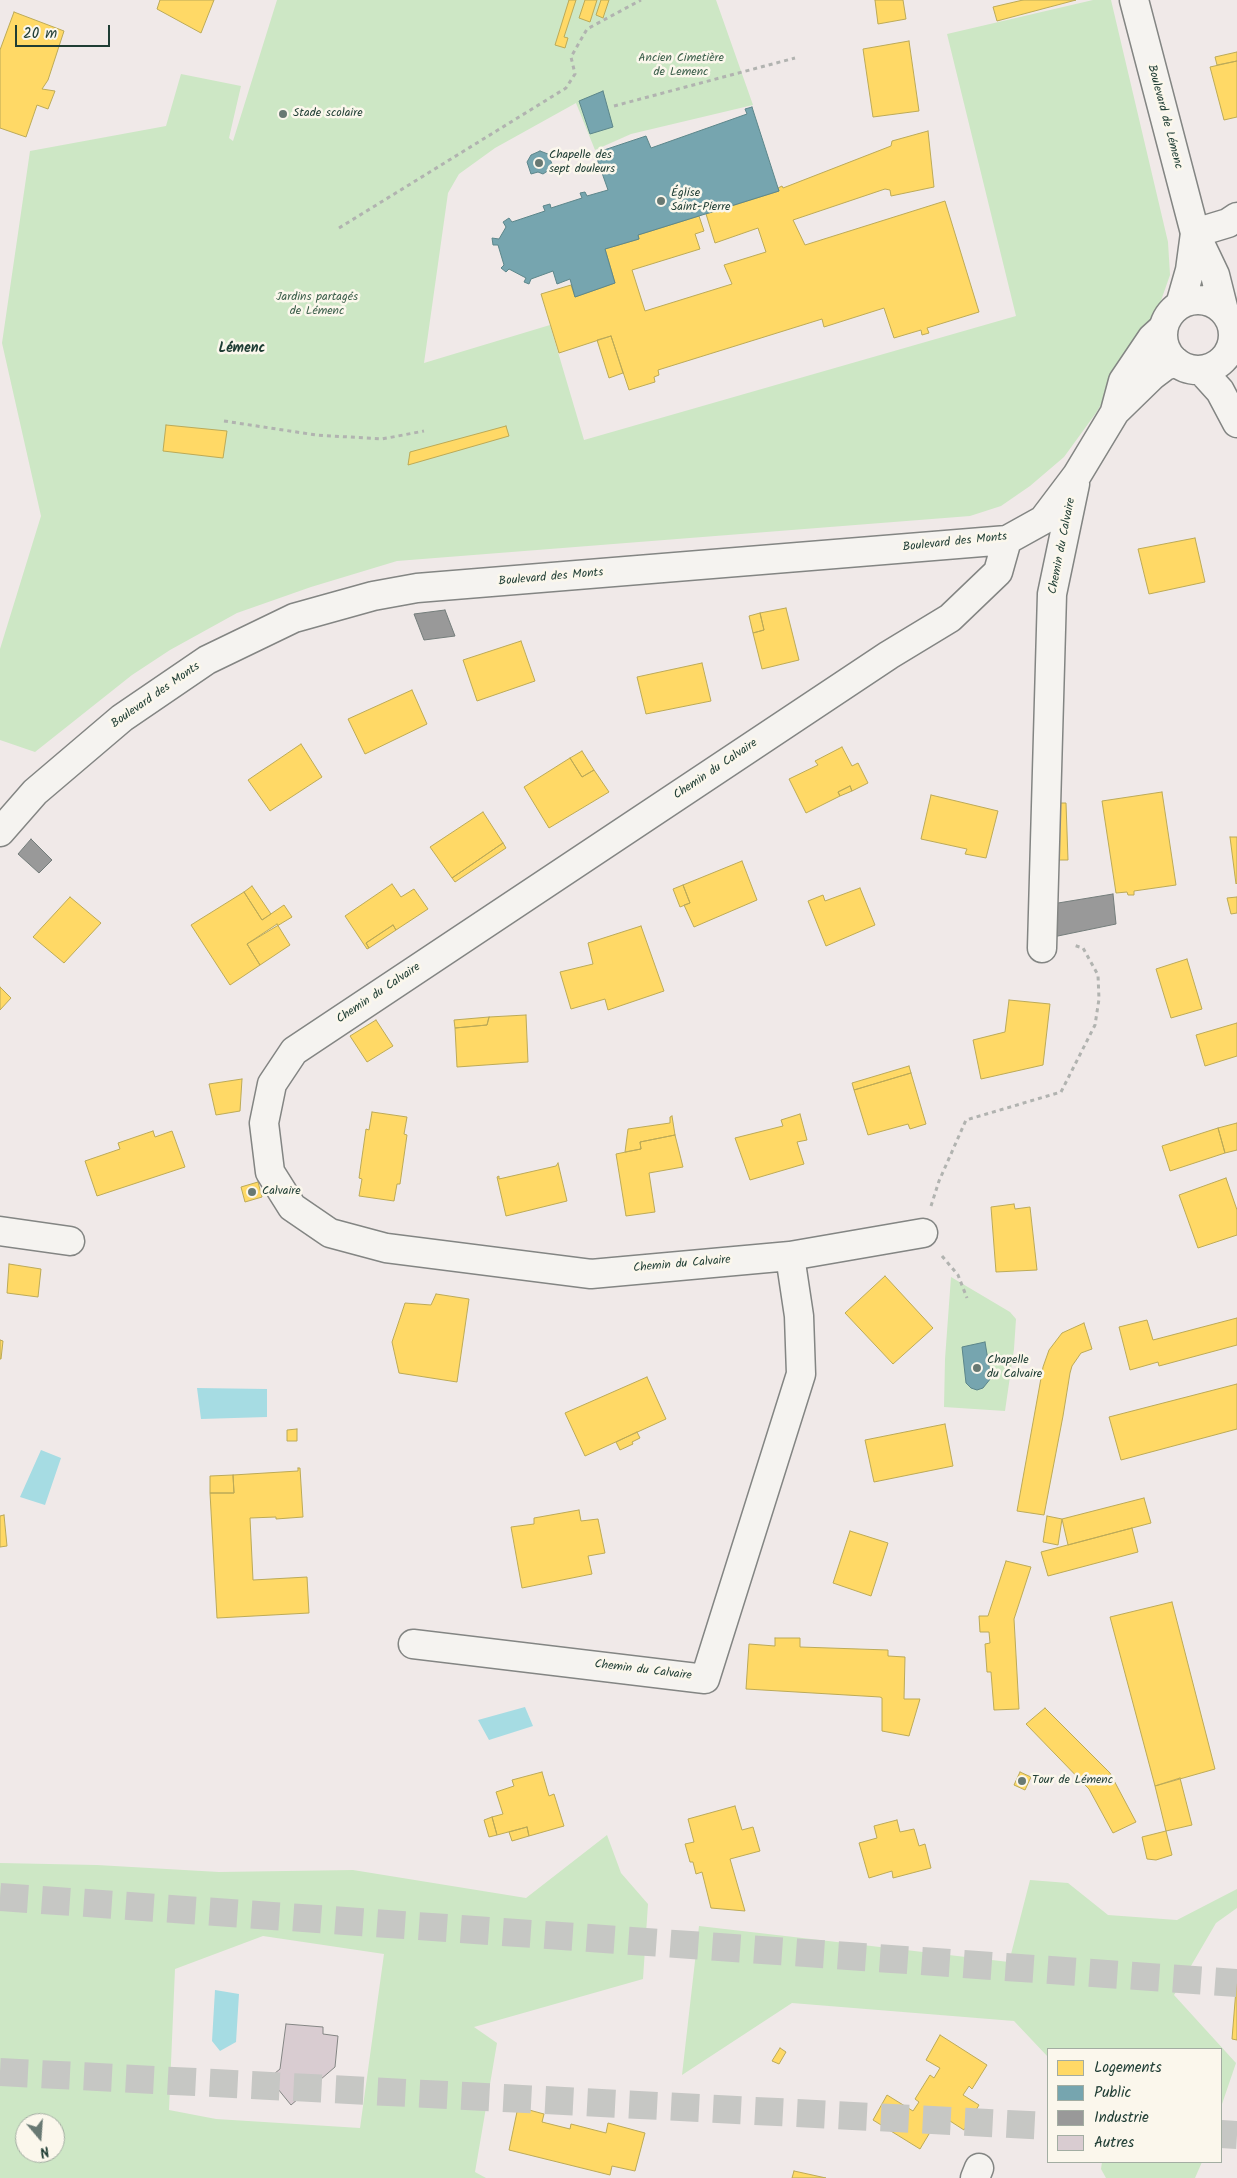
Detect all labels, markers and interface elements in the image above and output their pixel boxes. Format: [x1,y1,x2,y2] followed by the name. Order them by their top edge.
[18,15,112,47] scale bar
[23,22,57,46] text: 20 m
[638,52,724,80] park label: Ancien Cimetière de Lemenc
[1143,63,1185,171] street label: Boulevard de Lémenc
[293,107,363,121] place label: Stade scolaire
[277,108,289,120] marker: Stade scolaire
[549,149,615,177] place label: Chapelle des sept douleurs
[533,157,545,169] marker: Chapelle des sept douleurs
[671,187,731,215] place label: Église Saint-Pierre
[655,195,667,207] marker: Église Saint-Pierre
[276,291,358,319] park label: Jardins partagés de Lémenc
[219,342,265,358] district label: Lémenc
[1047,497,1079,595] street label: Chemin du Calvaire
[902,530,1008,556] street label: Boulevard des Monts
[498,566,604,590] street label: Boulevard des Monts
[109,660,203,732] street label: Boulevard des Monts
[671,737,761,803] street label: Chemin du Calvaire
[334,961,424,1027] street label: Chemin du Calvaire
[262,1185,301,1199] place label: Calvaire
[246,1186,258,1198] marker: Calvaire
[633,1254,731,1276] street label: Chemin du Calvaire
[987,1354,1042,1382] place label: Chapelle du Calvaire
[971,1362,983,1374] marker: Chapelle du Calvaire
[594,1658,692,1684] street label: Chemin du Calvaire
[1032,1774,1113,1788] place label: Tour de Lémenc
[1016,1775,1028,1787] marker: Tour de Lémenc
[1047,2048,1222,2163] legend
[1094,2056,1162,2080] text: Logements
[1094,2081,1131,2105] text: Public
[1094,2106,1149,2130] text: Industrie
[15,2113,65,2163] north arrow
[1094,2131,1134,2155] text: Autres
[37,2139,52,2163] text: N

